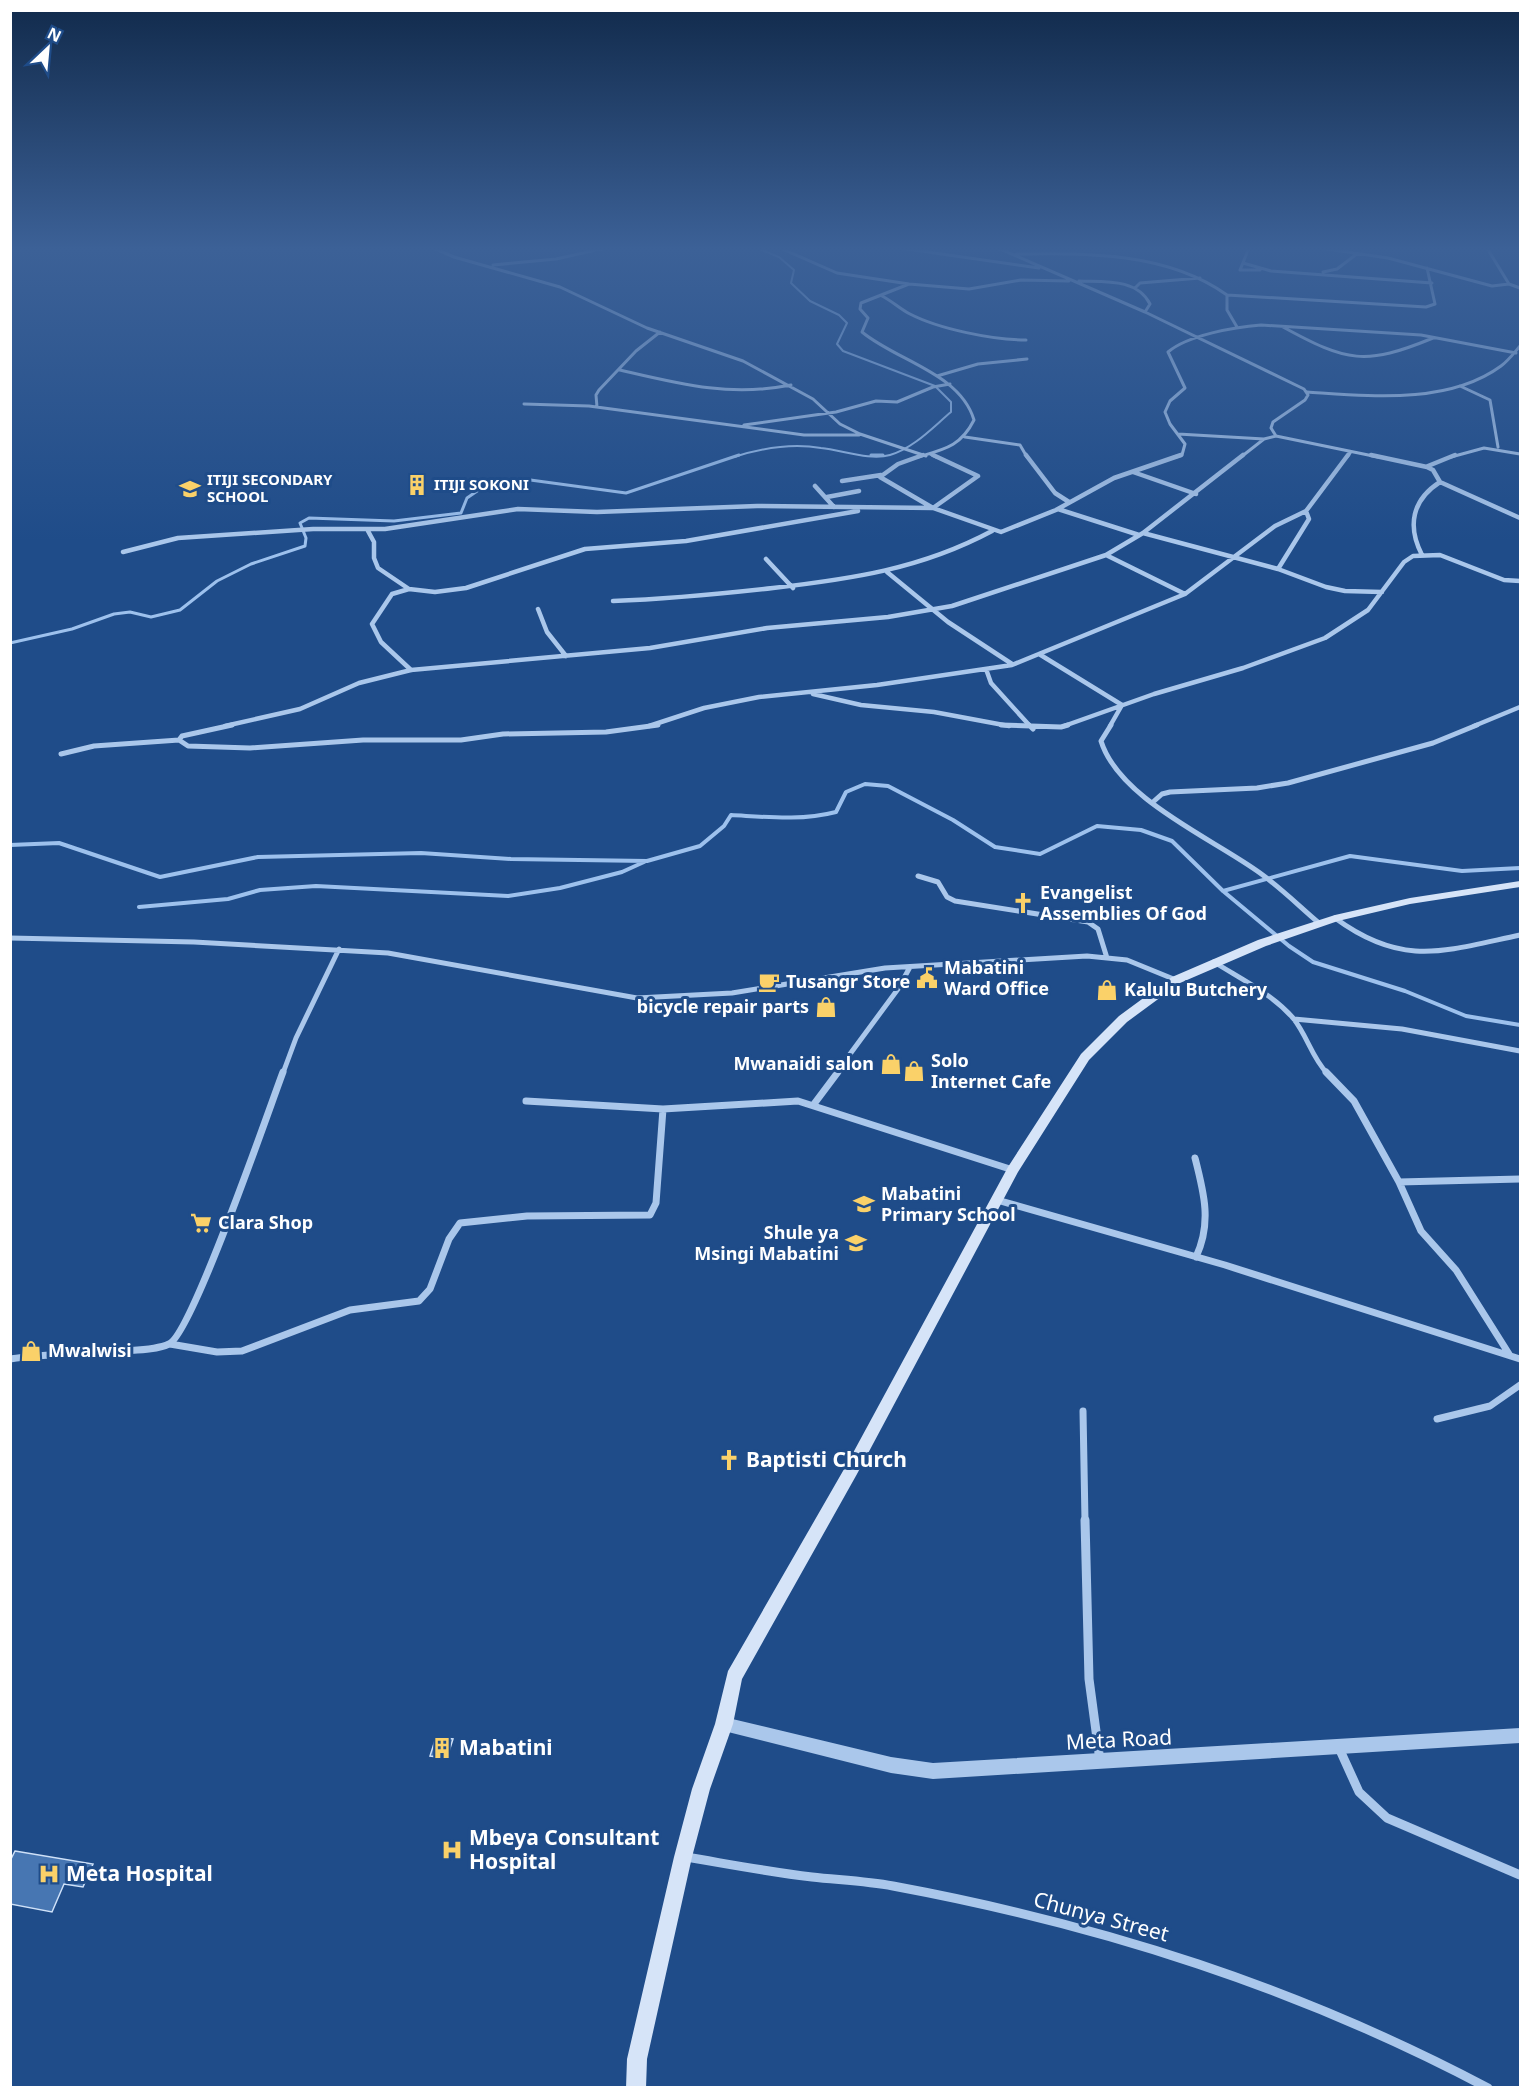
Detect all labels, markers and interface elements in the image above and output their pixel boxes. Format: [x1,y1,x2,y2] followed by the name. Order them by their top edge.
[18,18,78,78] north arrow
[44,22,65,47] text: N
[207,469,333,506] place label: ITIJI SECONDARY SCHOOL
[405,473,429,497] building icon: ITIJI SOKONI
[434,474,529,494] place label: ITIJI SOKONI
[178,477,202,501] school or university icon: ITIJI SECONDARY SCHOOL
[1040,880,1207,925] place label: Evangelist Assemblies Of God
[1011,891,1035,915] church icon: Evangelist Assemblies Of God
[944,955,1049,1000] place label: Mabatini Ward Office
[915,966,939,990] public building icon: Mabatini Ward Office
[786,969,910,993] place label: Tusangr Store
[757,970,781,994] cafe icon: Tusangr Store
[1124,977,1268,1001] place label: Kalulu Butchery
[1095,978,1119,1002] shop icon: Kalulu Butchery
[637,994,809,1018] place label: bicycle repair parts
[814,995,838,1019] shop icon: bicycle repair parts
[931,1048,1051,1093] place label: Solo Internet Cafe
[733,1051,874,1075] place label: Mwanaidi salon
[879,1052,903,1076] shop icon: Mwanaidi salon
[902,1059,926,1083] shop icon: Solo Internet Cafe
[881,1181,1016,1226] place label: Mabatini Primary School
[852,1192,876,1216] school or university icon: Mabatini Primary School
[218,1210,313,1234] place label: Clara Shop
[189,1211,213,1235] supermarket icon: Clara Shop
[694,1220,839,1265] place label: Shule ya Msingi Mabatini
[844,1231,868,1255] school or university icon: Shule ya Msingi Mabatini
[48,1338,132,1362] place label: Mwalwisi
[19,1339,43,1363] shop icon: Mwalwisi
[746,1445,907,1473] place label: Baptisti Church
[717,1448,741,1472] church icon: Baptisti Church
[1065,1722,1173,1756] street label: Meta Road
[459,1733,553,1761] place label: Mabatini
[430,1736,454,1760] building icon: Mabatini
[469,1823,659,1875] place label: Mbeya Consultant Hospital
[440,1838,464,1862] hospital icon: Mbeya Consultant Hospital
[66,1859,213,1887] place label: Meta Hospital
[37,1862,61,1886] hospital icon: Meta Hospital
[1031,1885,1172,1948] street label: Chunya Street

